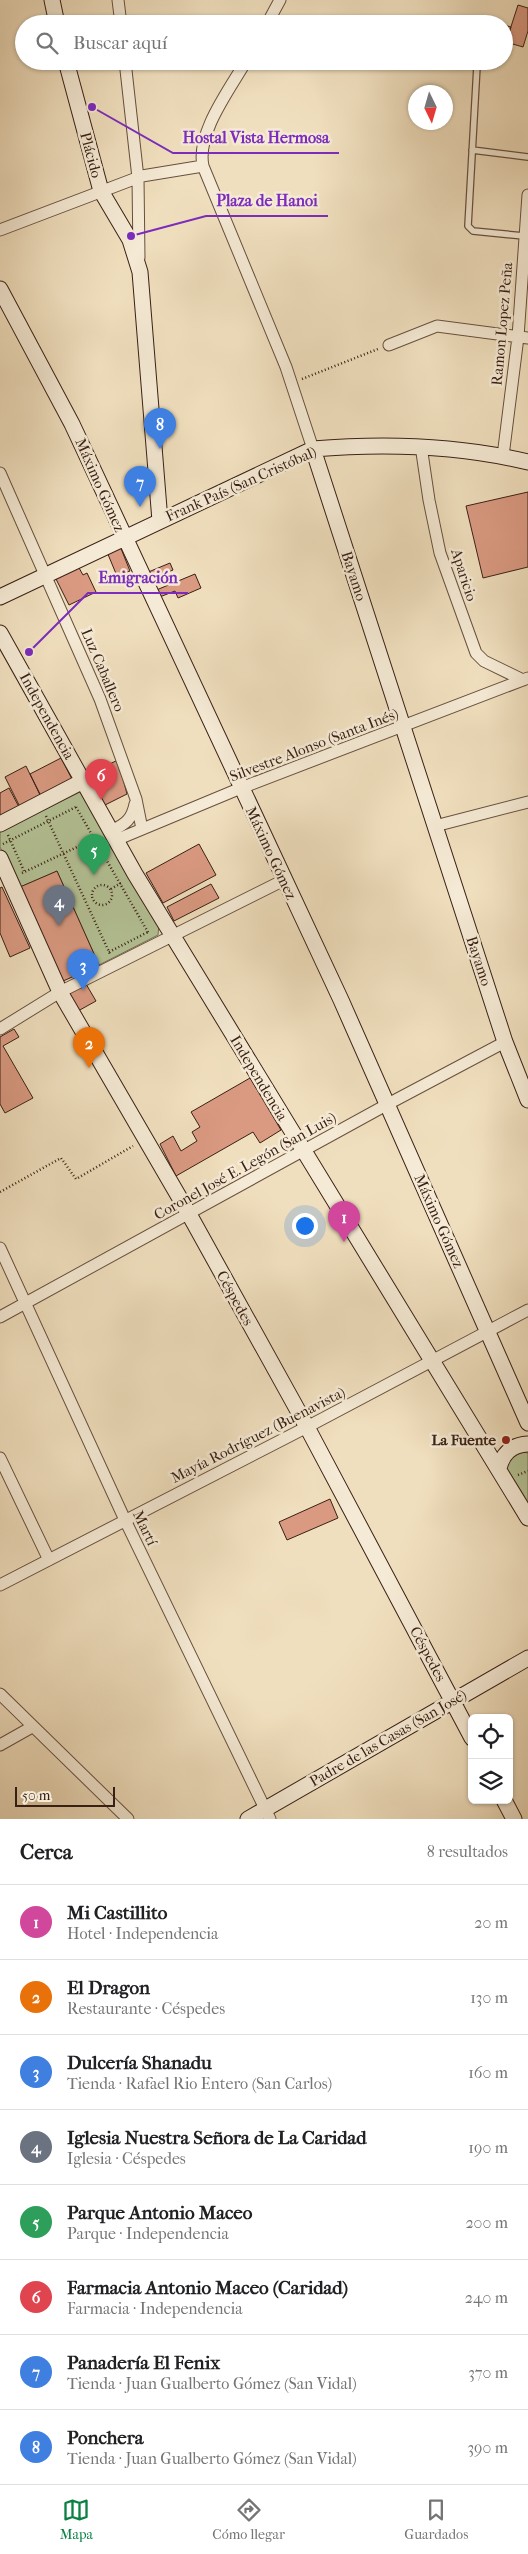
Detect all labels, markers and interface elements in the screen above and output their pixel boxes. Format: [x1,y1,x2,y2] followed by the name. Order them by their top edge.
[15,15,513,70] search box
[33,29,61,57] icon: search
[73,32,167,54] text: Buscar aquí
[408,85,453,130] north arrow
[173,122,339,153] callout: Hostal Vista Hermosa
[183,128,330,147] text: Hostal Vista Hermosa
[76,130,106,180] street label: Plácido
[206,185,328,216] callout: Plaza de Hanoi
[216,191,318,210] text: Plaza de Hanoi
[488,260,516,386] street label: Ramon Lopez Peña
[144,408,176,449] pin: 8
[71,435,129,535] street label: Máximo Gómez
[163,443,319,525] street label: Frank País (San Cristóbal)
[124,466,156,507] pin: 7
[447,546,481,604] street label: Aparicio
[338,549,371,604] street label: Bayamo
[88,562,188,593] callout: Emigración
[98,568,178,588] text: Emigración
[77,626,129,715] street label: Luz Caballero
[16,669,79,763] street label: Independencia
[227,704,401,786] street label: Silvestre Alonso (Santa Inés)
[85,759,117,800] pin: 6
[242,804,301,903] street label: Máximo Gómez
[78,834,110,875] pin: 5
[43,885,75,926] pin: 4
[463,934,496,989] street label: Bayamo
[67,949,99,990] pin: 3
[73,1027,105,1068] pin: 2
[226,1032,292,1125] street label: Independencia
[151,1108,339,1224] street label: Coronel José E. Legón (San Luis)
[410,1171,468,1271] street label: Máximo Gómez
[328,1201,360,1242] pin: 1
[292,1213,318,1239] your location
[213,1268,258,1329] street label: Céspedes
[168,1383,348,1487] street label: Mayía Rodríguez (Buenavista)
[432,1431,497,1449] place label: La Fuente
[500,1434,512,1446] marker: La Fuente
[129,1507,161,1549] street label: Martí
[406,1623,450,1685] street label: Céspedes
[306,1686,470,1790] street label: Padre de las Casas (San José)
[468,1714,513,1804] map controls
[468,1714,513,1759] button: locate
[468,1759,513,1804] button: layers
[15,1784,115,1807] scale bar
[22,1787,50,1804] text: 50 m
[20,1840,72,1864] text: Cerca
[427,1842,508,1861] text: 8 resultados
[67,1902,168,1924] text: Mi Castillito
[33,1913,39,1932] text: 1
[474,1913,508,1932] text: 20 m
[67,1924,218,1943] text: Hotel · Independencia
[67,1977,150,1999] text: El Dragon
[32,1988,40,2007] text: 2
[470,1988,508,2007] text: 130 m
[67,1999,225,2018] text: Restaurante · Céspedes
[67,2052,212,2074] text: Dulcería Shanadu
[33,2063,39,2082] text: 3
[468,2063,508,2082] text: 160 m
[67,2074,332,2093] text: Tienda · Rafael Rio Entero (San Carlos)
[67,2127,367,2149] text: Iglesia Nuestra Señora de La Caridad
[31,2138,41,2157] text: 4
[468,2138,508,2157] text: 190 m
[67,2149,186,2168] text: Iglesia · Céspedes
[67,2202,252,2224] text: Parque Antonio Maceo
[33,2213,39,2232] text: 5
[465,2213,508,2232] text: 200 m
[67,2224,229,2243] text: Parque · Independencia
[67,2277,348,2299] text: Farmacia Antonio Maceo (Caridad)
[32,2288,40,2307] text: 6
[465,2288,508,2307] text: 240 m
[67,2299,243,2318] text: Farmacia · Independencia
[67,2352,220,2374] text: Panadería El Fenix
[32,2363,40,2382] text: 7
[468,2363,508,2382] text: 370 m
[67,2374,357,2393] text: Tienda · Juan Gualberto Gómez (San Vidal)
[67,2427,144,2449] text: Ponchera
[32,2438,40,2457] text: 8
[467,2438,508,2457] text: 390 m
[67,2449,357,2468] text: Tienda · Juan Gualberto Gómez (San Vidal)
[60,2496,93,2543] tab: Mapa
[212,2496,285,2543] tab: Cómo llegar
[404,2496,468,2543] tab: Guardados

